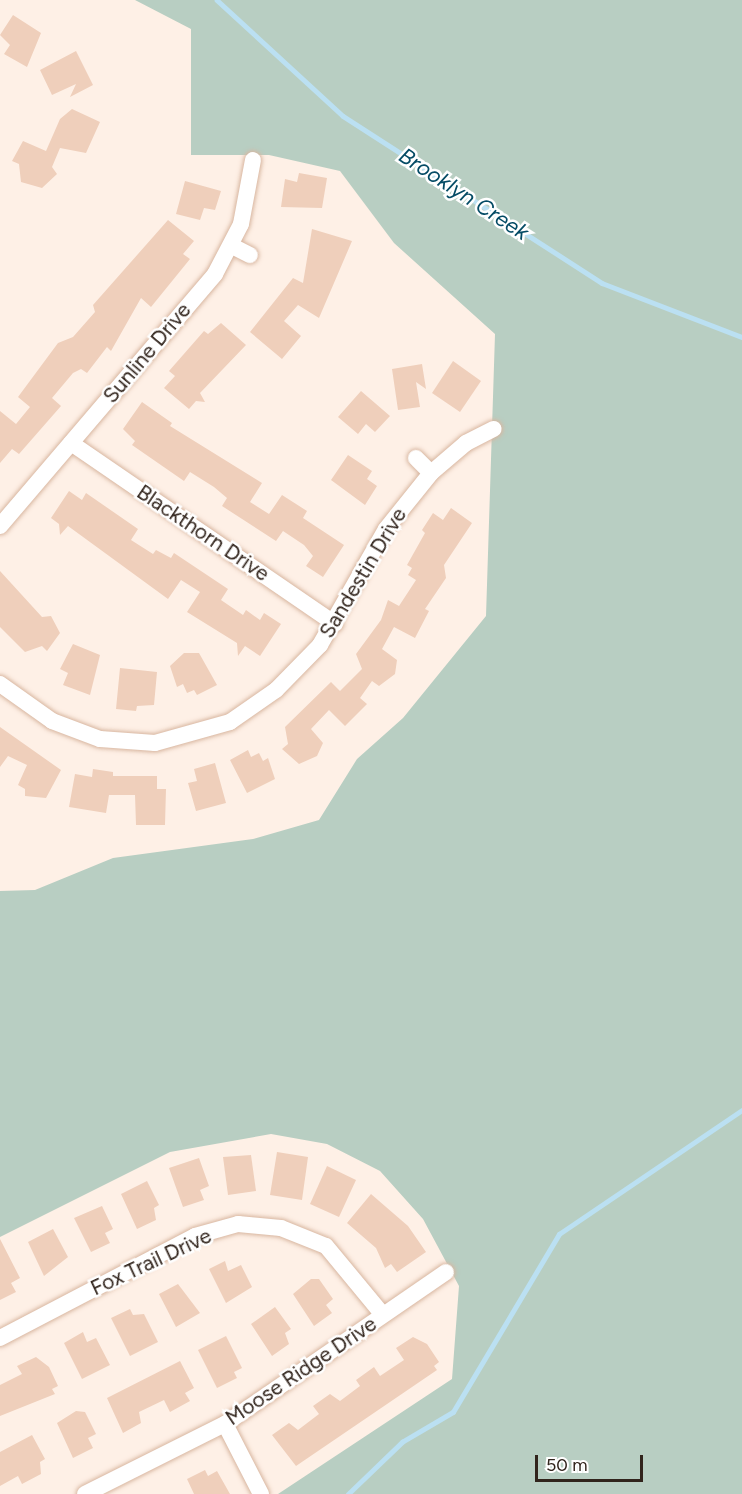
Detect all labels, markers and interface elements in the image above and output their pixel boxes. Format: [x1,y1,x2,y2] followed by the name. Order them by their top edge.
[394,142,534,246] water label: Brooklyn Creek
[98,298,196,408] street label: Sunline Drive
[132,479,274,587] street label: Blackthorn Drive
[314,503,412,643] street label: Sandestin Drive
[87,1223,215,1301] street label: Fox Trail Drive
[221,1311,381,1431] street label: Moose Ridge Drive
[538,1443,646,1481] scale bar
[546,1454,588,1476] text: 50 m

